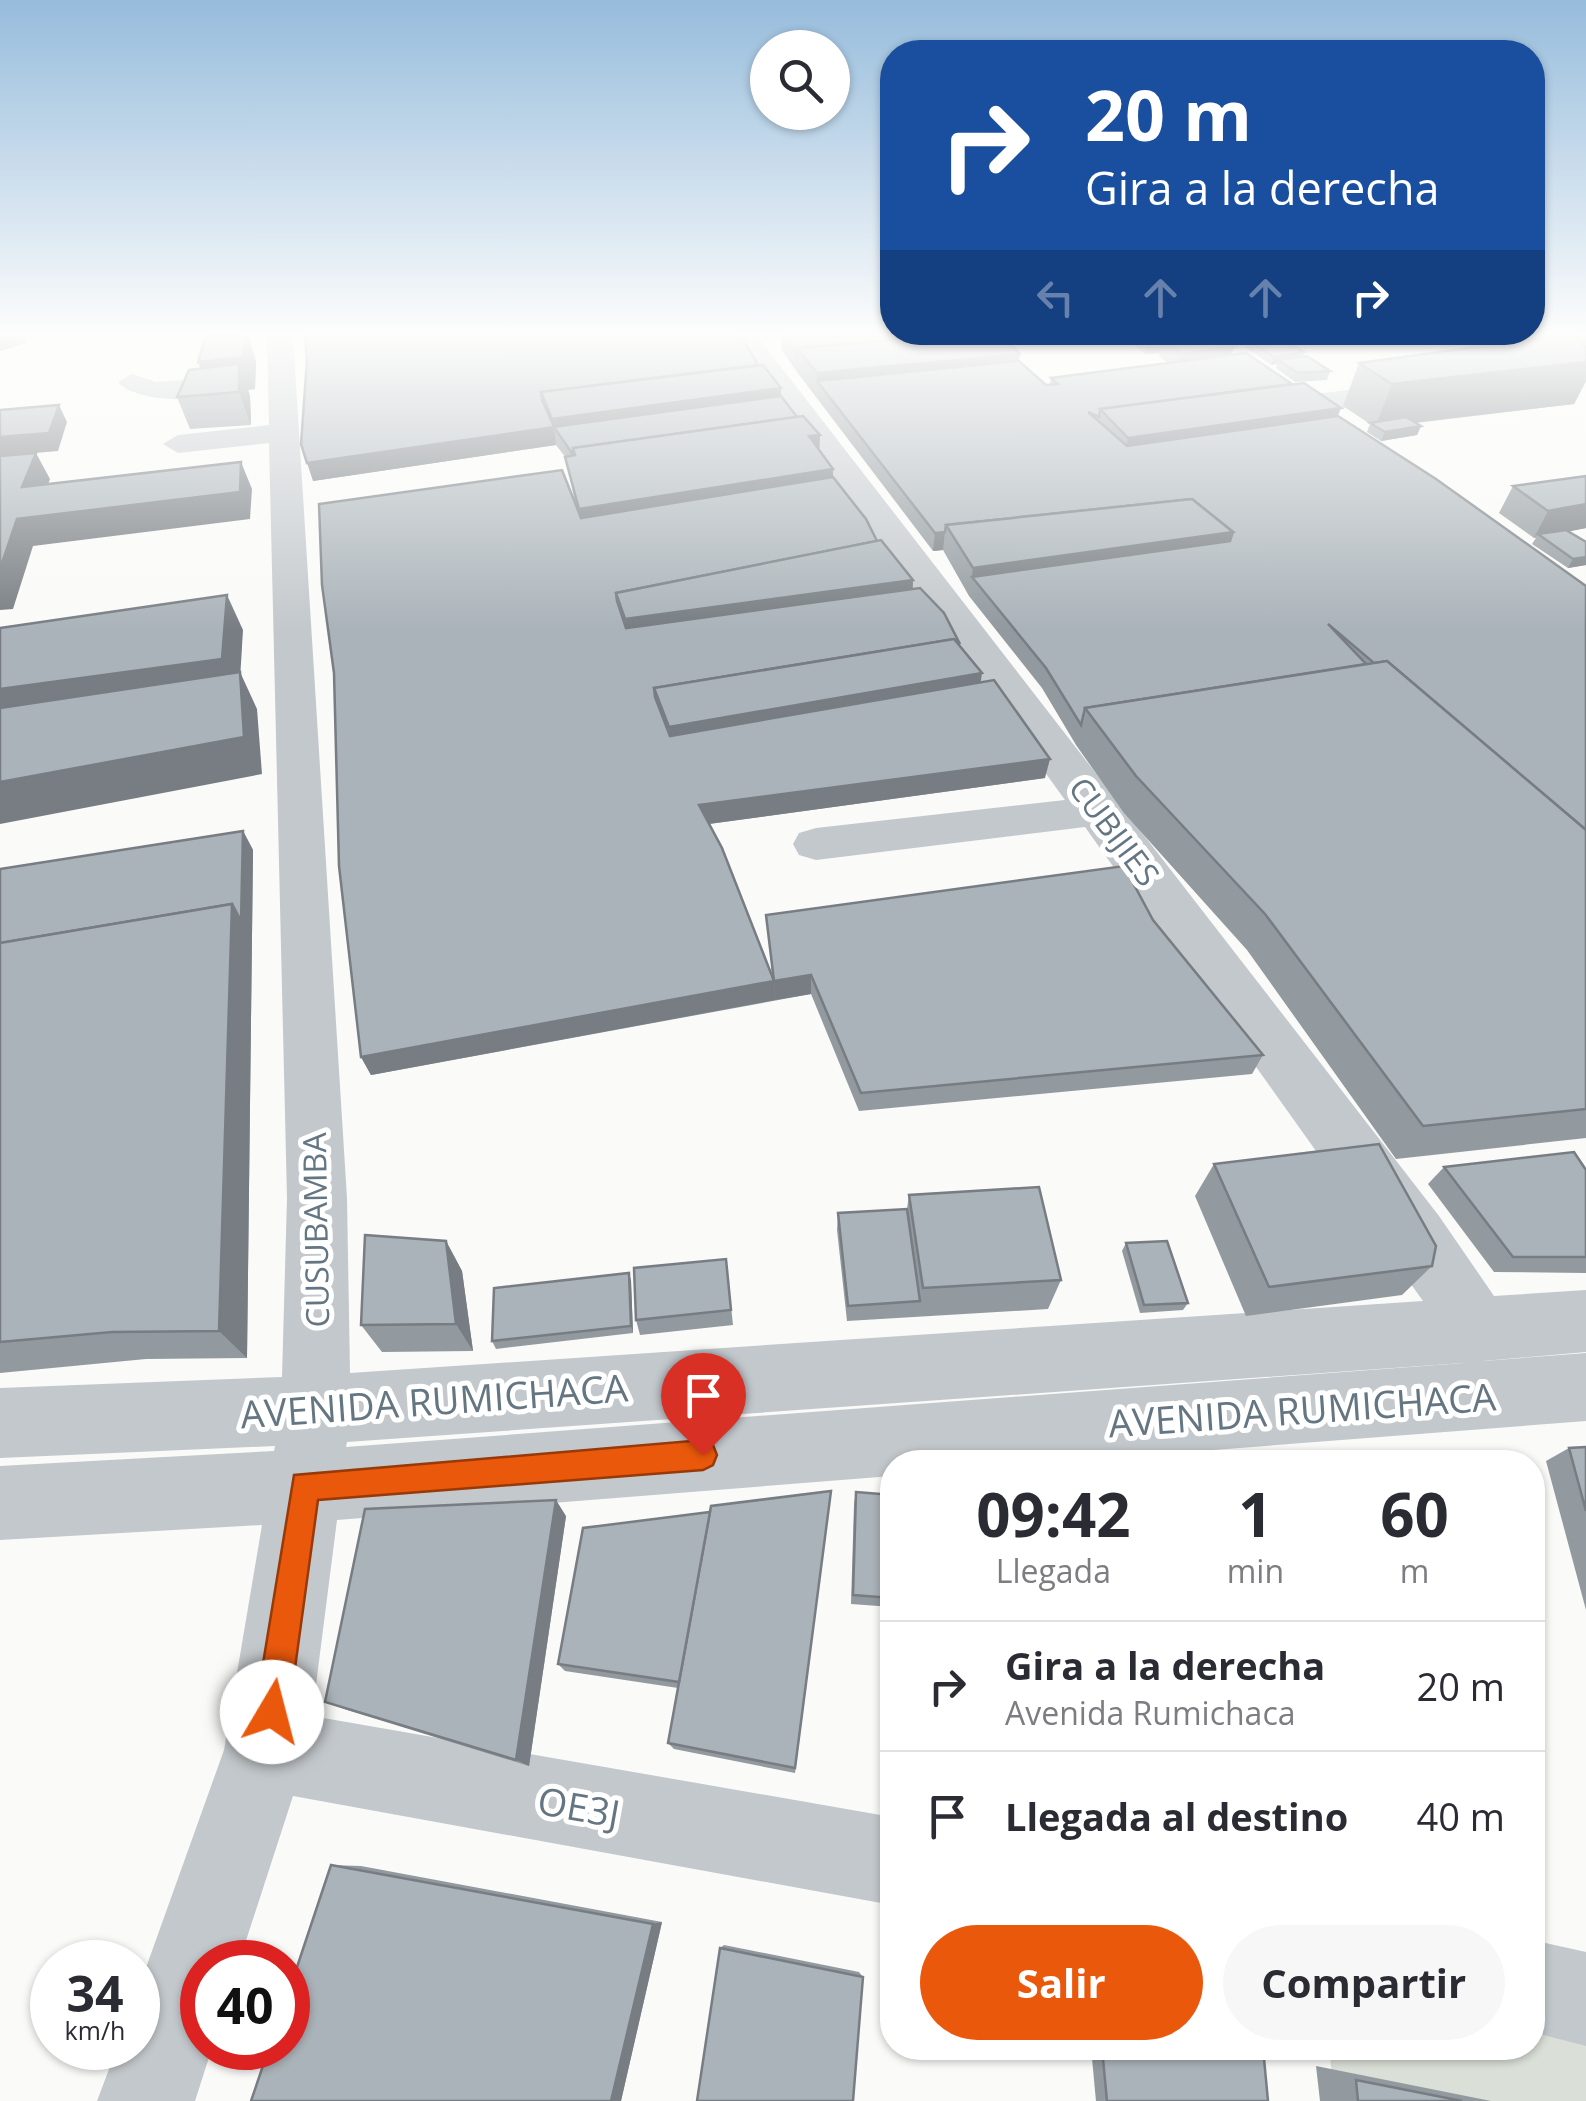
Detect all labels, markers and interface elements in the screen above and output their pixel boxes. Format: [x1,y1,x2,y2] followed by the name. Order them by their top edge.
[750,30,850,130] map controls
[750,30,850,130] button: search
[1085,66,1252,162] text: 20 m
[920,80,1050,210] icon: right
[1085,157,1440,218] text: Gira a la derecha
[1028,270,1083,325] icon: left
[1133,270,1188,325] icon: ahead
[1238,270,1293,325] icon: ahead
[1343,270,1398,325] icon: right
[1060,768,1170,894] street label: CUBIJIES
[292,1131,338,1328] street label: CUSUBAMBA
[661,1353,746,1456] pin
[238,1361,630,1439] street label: AVENIDA RUMICHACA
[676,1368,731,1423] icon: arrive
[1106,1370,1498,1448] street label: AVENIDA RUMICHACA
[976,1473,1131,1555] text: 09:42
[1238,1473,1273,1555] text: 1
[1380,1473,1449,1555] text: 60
[996,1549,1111,1592] text: Llegada
[1227,1549,1284,1592] text: min
[1400,1549,1429,1592] text: m
[1005,1639,1325,1691] text: Gira a la derecha
[920,1659,975,1714] icon: right
[220,1660,324,1764] position arrow
[1416,1660,1505,1712] text: 20 m
[1005,1691,1295,1734] text: Avenida Rumichaca
[534,1773,624,1839] street label: OE3J
[920,1789,975,1844] icon: arrive
[1005,1790,1348,1842] text: Llegada al destino
[1416,1790,1505,1842] text: 40 m
[920,1925,1203,2040] button: Salir
[1223,1925,1505,2040] button: Compartir
[180,1940,310,2070] speed limit sign: 40
[66,1959,124,2027] text: 34
[65,2013,125,2047] text: km/h

